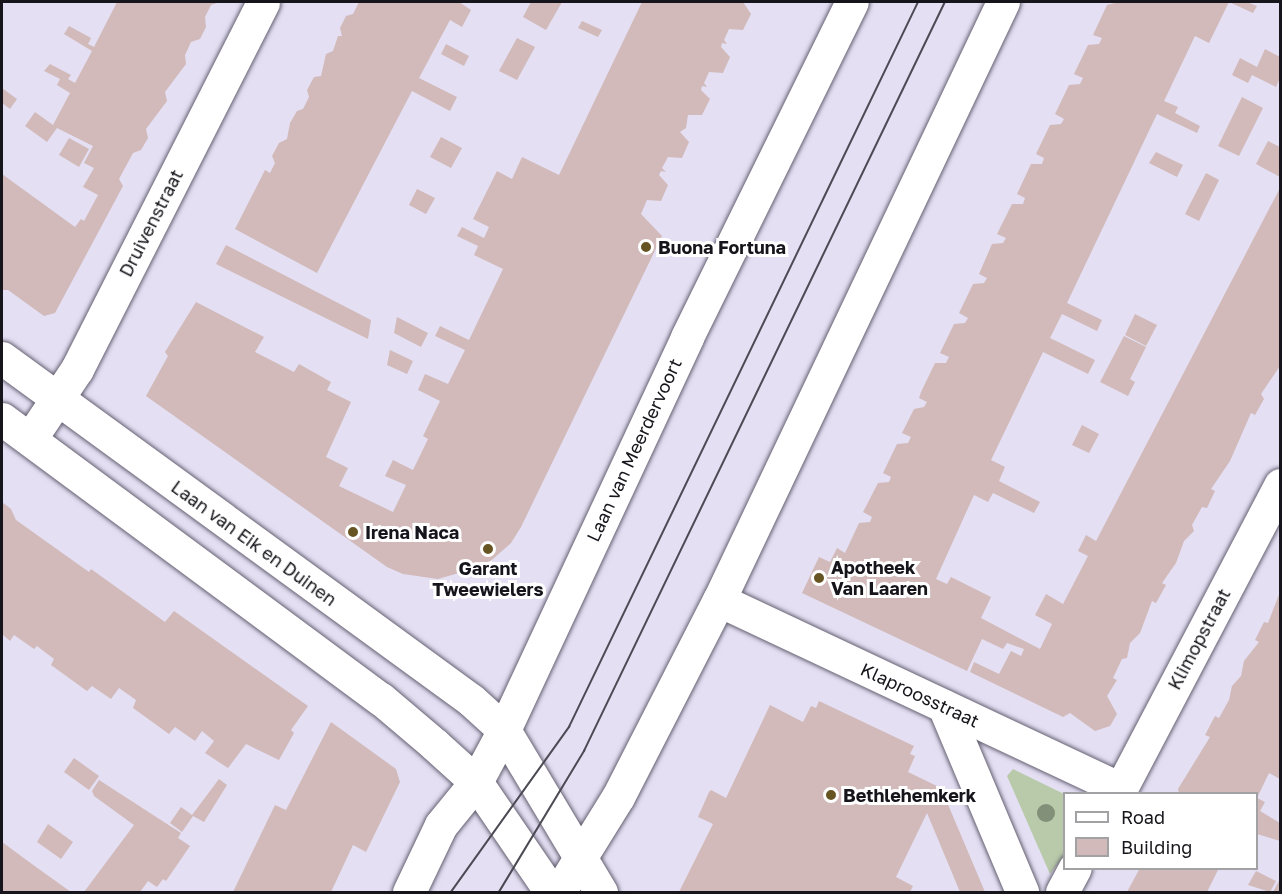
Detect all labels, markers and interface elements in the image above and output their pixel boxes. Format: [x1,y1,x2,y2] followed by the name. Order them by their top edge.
[115,166,187,280] street label: Druivenstraat
[658,236,786,258] place label: Buona Fortuna
[639,240,653,254] marker: Buona Fortuna
[582,355,686,545] street label: Laan van Meerdervoort
[167,476,341,610] street label: Laan van Eik en Duinen
[365,521,459,543] place label: Irena Naca
[346,525,360,539] marker: Irena Naca
[481,542,495,556] marker: Garant Tweewielers
[831,557,928,600] place label: Apotheek Van Laaren
[432,558,544,600] place label: Garant Tweewielers
[812,571,826,585] marker: Apotheek Van Laaren
[1163,585,1235,693] street label: Klimopstraat
[857,658,983,732] street label: Klaproosstraat
[843,784,976,806] place label: Bethlehemkerk
[824,788,838,802] marker: Bethlehemkerk
[1063,792,1258,870] legend
[1121,806,1165,828] text: Road
[1121,836,1192,858] text: Building

